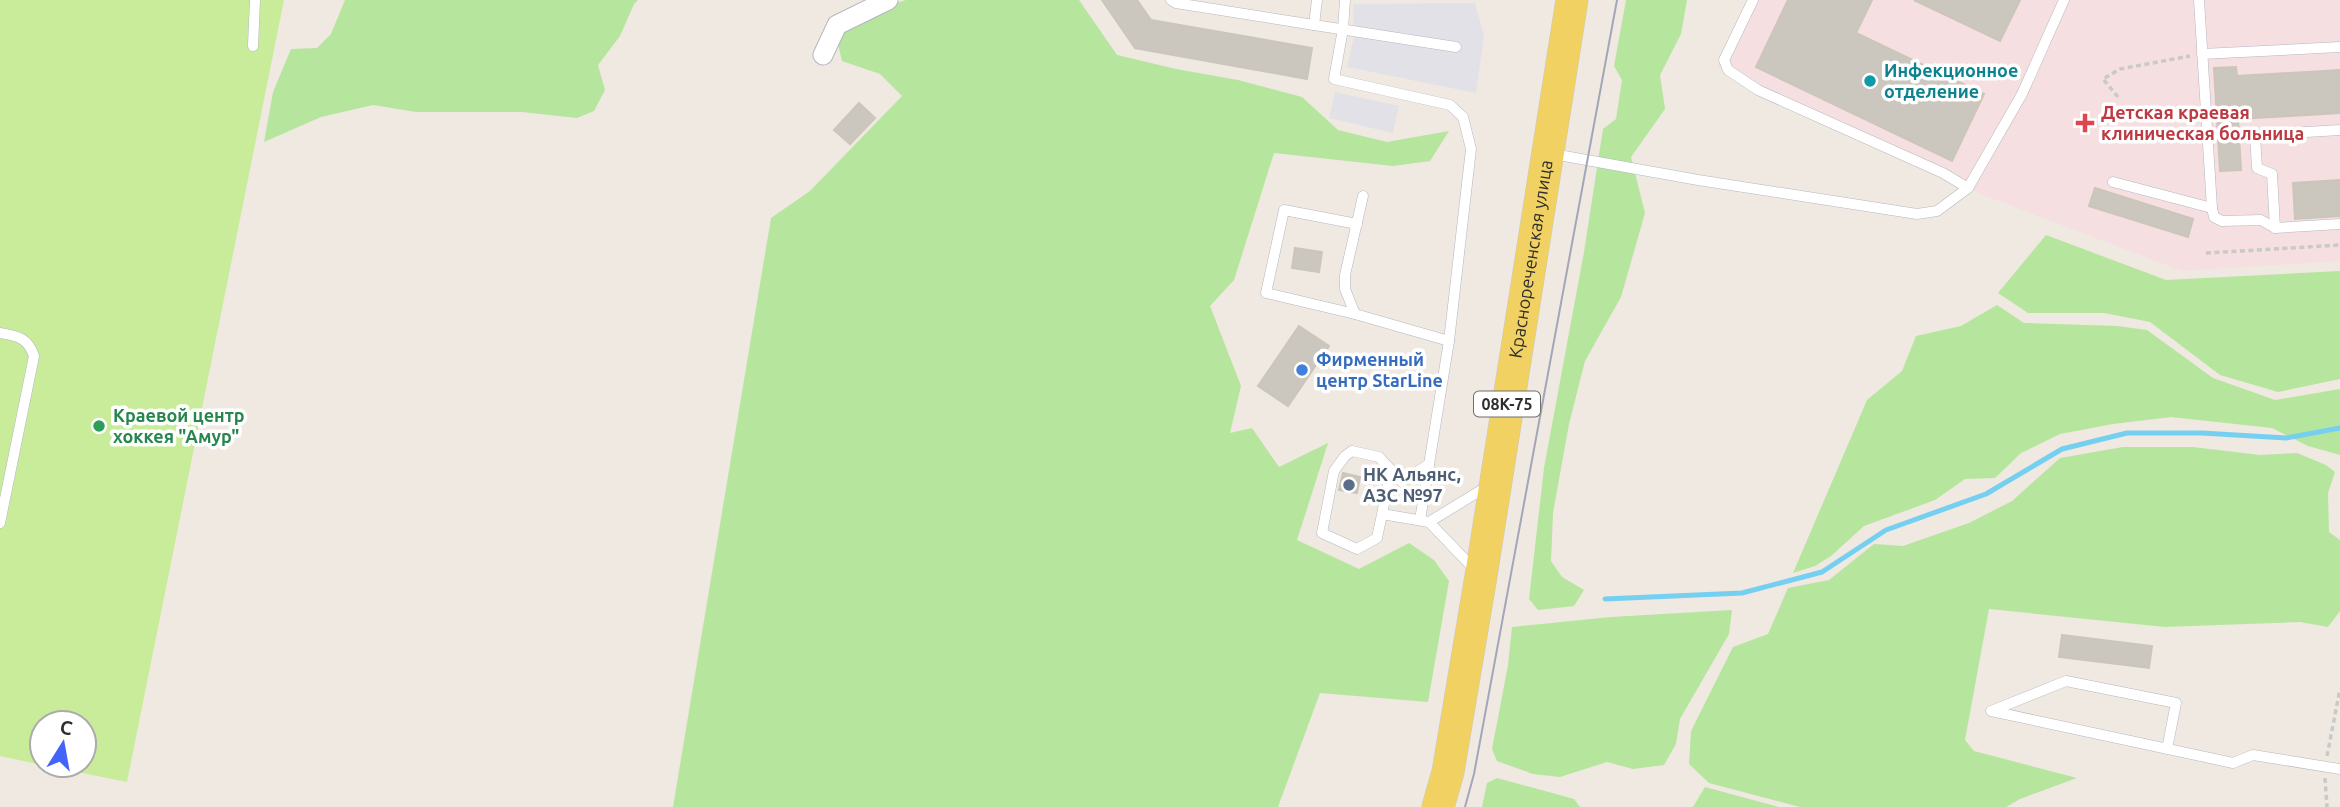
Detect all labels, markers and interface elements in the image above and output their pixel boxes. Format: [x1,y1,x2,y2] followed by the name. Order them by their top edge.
[1884,60,2018,101] place label: Инфекционное отделение
[1862,73,1878,89] marker: Инфекционное отделение
[2101,102,2304,143] place label: Детская краевая клиническая больница
[2075,113,2095,133] marker: Детская краевая клиническая больница
[1505,158,1556,360] street label: Краснореченская улица
[1316,349,1443,390] place label: Фирменный центр StarLine
[1294,362,1310,378] marker: Фирменный центр StarLine
[1474,392,1540,416] road number: 08К-75
[113,405,245,446] place label: Краевой центр хоккея "Амур"
[91,418,107,434] marker: Краевой центр хоккея "Амур"
[1363,464,1461,505] place label: НК Альянс, АЗС №97
[1341,477,1357,493] marker: НК Альянс, АЗС №97
[28,709,98,779] north arrow
[58,715,74,739] text: С

